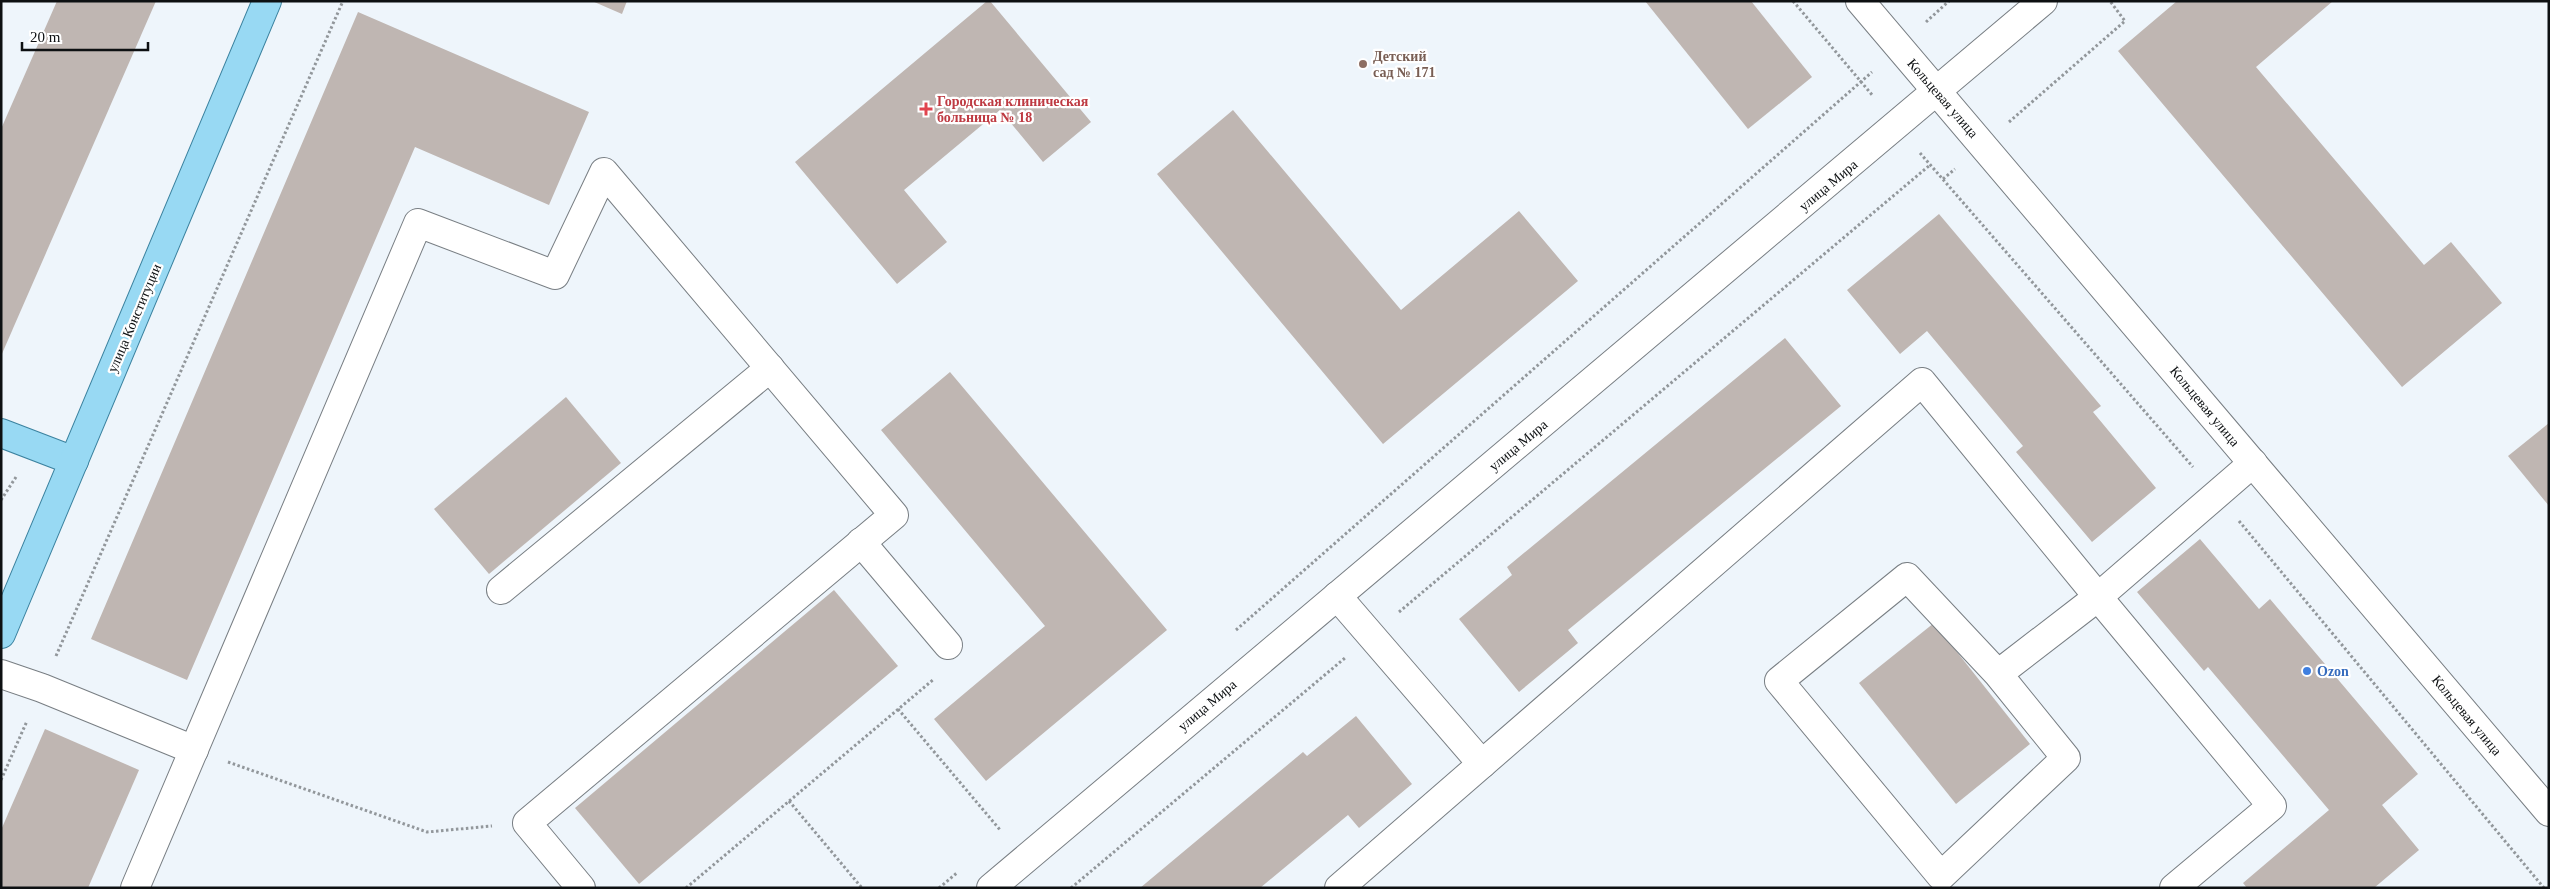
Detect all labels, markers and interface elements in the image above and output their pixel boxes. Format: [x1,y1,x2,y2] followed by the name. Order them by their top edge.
[22,20,149,52] scale bar
[30,29,61,45] text: 20 m
[1373,49,1436,80] place label: Детский сад № 171
[1904,56,1981,141] street label: Кольцевая улица
[1357,58,1369,70] marker: Детский сад № 171
[937,94,1089,125] place label: Городская клиническая больница № 18
[919,102,933,116] marker: Городская клиническая больница № 18
[1796,156,1861,214] street label: улица Мира
[105,261,164,375] street label: улица Конституции
[2167,363,2243,450] street label: Кольцевая улица
[1486,416,1551,474] street label: улица Мира
[2317,664,2349,679] place label: Ozon
[2301,665,2313,677] marker: Ozon
[2429,672,2505,759] street label: Кольцевая улица
[1175,676,1240,734] street label: улица Мира

